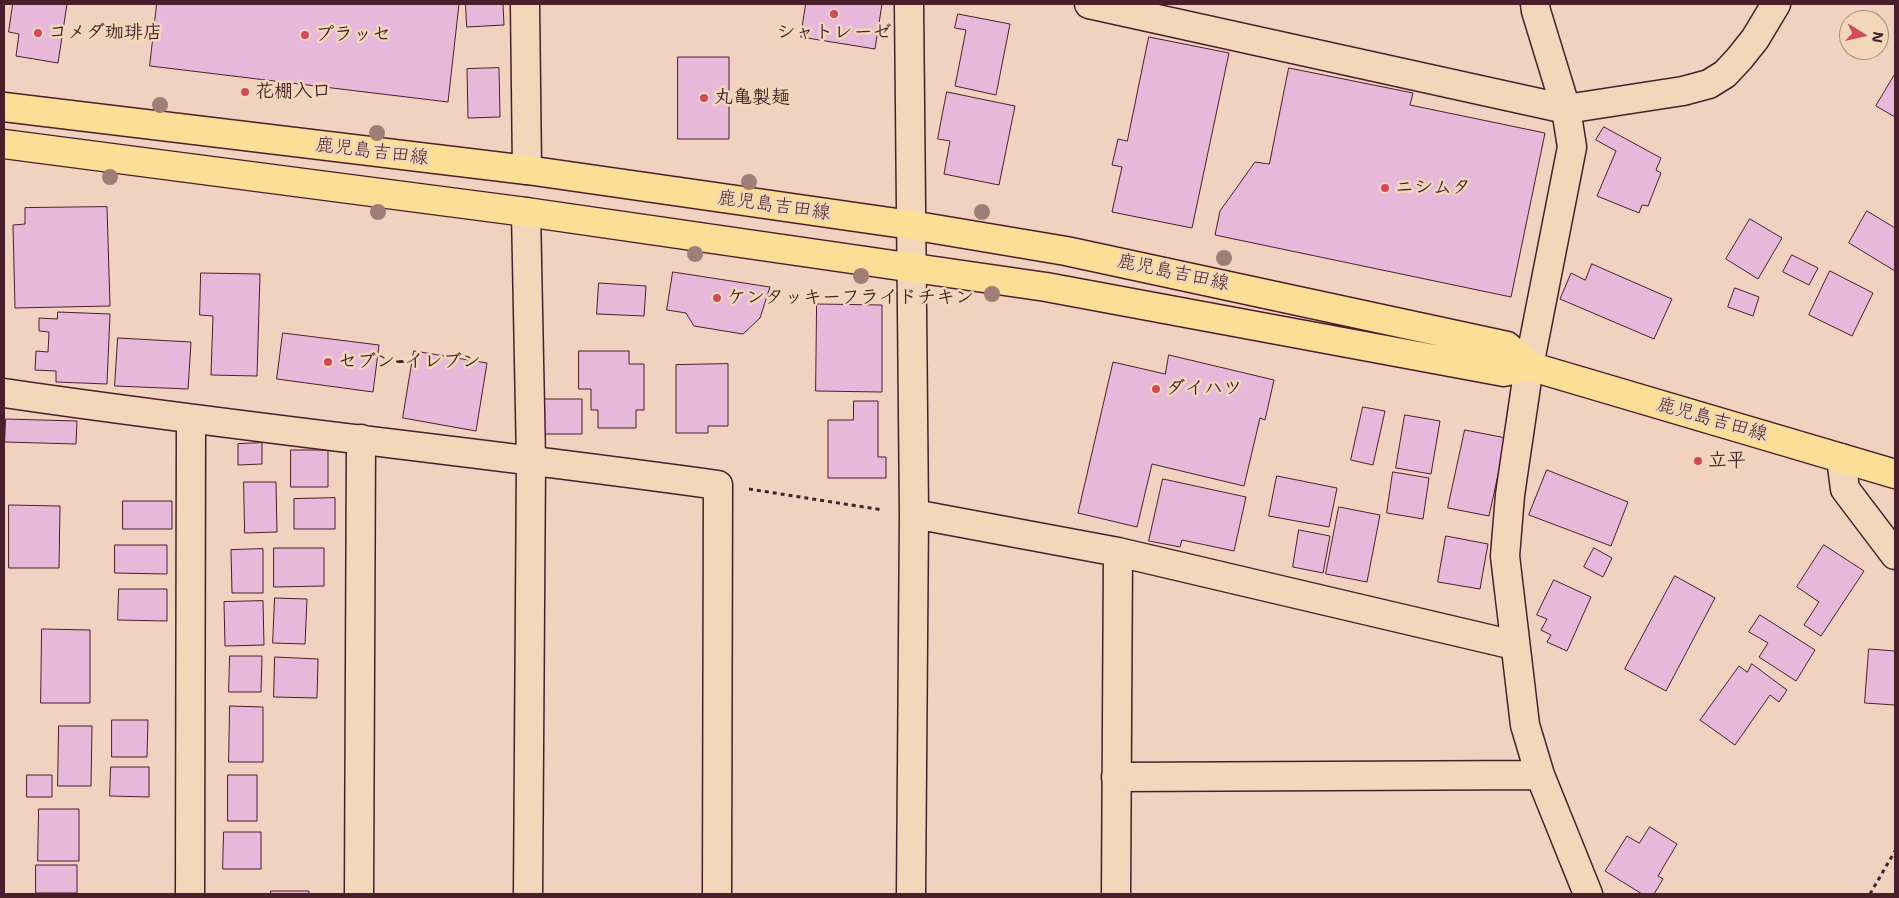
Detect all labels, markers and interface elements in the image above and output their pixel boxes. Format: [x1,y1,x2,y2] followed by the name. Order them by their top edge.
[828,8,840,20] marker: シャトレーゼ
[1839,10,1889,60] north arrow
[48,22,162,44] place label: コメダ珈琲店
[777,22,891,44] place label: シャトレーゼ
[315,24,391,46] place label: プラッセ
[32,27,44,39] marker: コメダ珈琲店
[299,29,311,41] marker: プラッセ
[1868,30,1888,44] text: N
[255,81,331,103] place label: 花棚入口
[239,86,251,98] marker: 花棚入口
[714,87,790,109] place label: 丸亀製麺
[698,92,710,104] marker: 丸亀製麺
[314,134,430,170] street label: 鹿児島吉田線
[1395,177,1471,199] place label: ニシムタ
[1379,182,1391,194] marker: ニシムタ
[716,187,832,225] street label: 鹿児島吉田線
[1115,250,1231,296] street label: 鹿児島吉田線
[727,287,974,309] place label: ケンタッキーフライドチキン
[711,292,723,304] marker: ケンタッキーフライドチキン
[338,351,481,373] place label: セブン-イレブン
[322,356,334,368] marker: セブン-イレブン
[1166,378,1242,400] place label: ダイハツ
[1150,383,1162,395] marker: ダイハツ
[1654,393,1770,447] street label: 鹿児島吉田線
[1708,450,1746,472] place label: 立平
[1692,455,1704,467] marker: 立平

